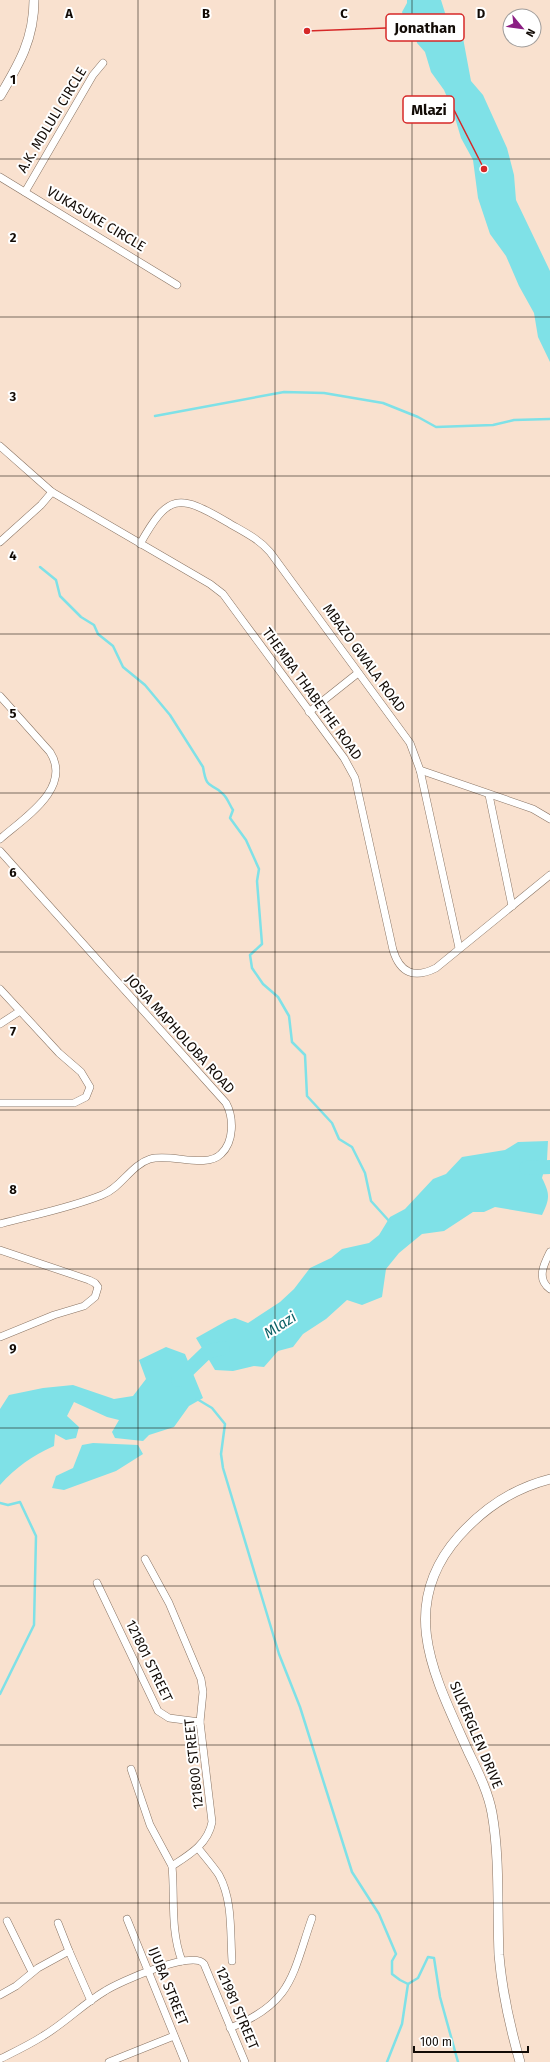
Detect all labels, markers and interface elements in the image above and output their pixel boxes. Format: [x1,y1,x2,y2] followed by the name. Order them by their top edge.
[64,6,73,21] text: A
[202,6,210,21] text: B
[340,6,348,21] text: C
[477,6,486,21] text: D
[502,8,542,48] north arrow
[386,14,464,41] callout: Jonathan
[393,19,456,37] text: Jonathan
[523,26,538,39] text: N
[14,64,90,176] street label: A.K. MDLULI CIRCLE
[10,72,16,87] text: 1
[403,96,454,123] callout: Mlazi
[411,101,447,119] text: Mlazi
[44,183,148,255] street label: VUKASUKE CIRCLE
[10,230,17,245] text: 2
[9,389,17,404] text: 3
[9,548,17,563] text: 4
[319,601,409,715] street label: MBAZO GWALA ROAD
[258,625,366,763] street label: THEMBA THABETHE ROAD
[10,706,17,721] text: 5
[9,865,17,880] text: 6
[122,971,238,1097] street label: JOSIA MAPHOLOBA ROAD
[10,1024,16,1039] text: 7
[9,1182,17,1197] text: 8
[260,1308,300,1342] water label: Mlazi
[9,1341,17,1356] text: 9
[122,1617,176,1705] street label: 121801 STREET
[446,1679,506,1791] street label: SILVERGLEN DRIVE
[181,1717,207,1810] street label: 121800 STREET
[145,1944,192,2028] street label: IJUBA STREET
[212,1964,262,2053] street label: 121981 STREET
[414,2028,528,2054] scale bar
[420,2035,452,2049] text: 100 m

